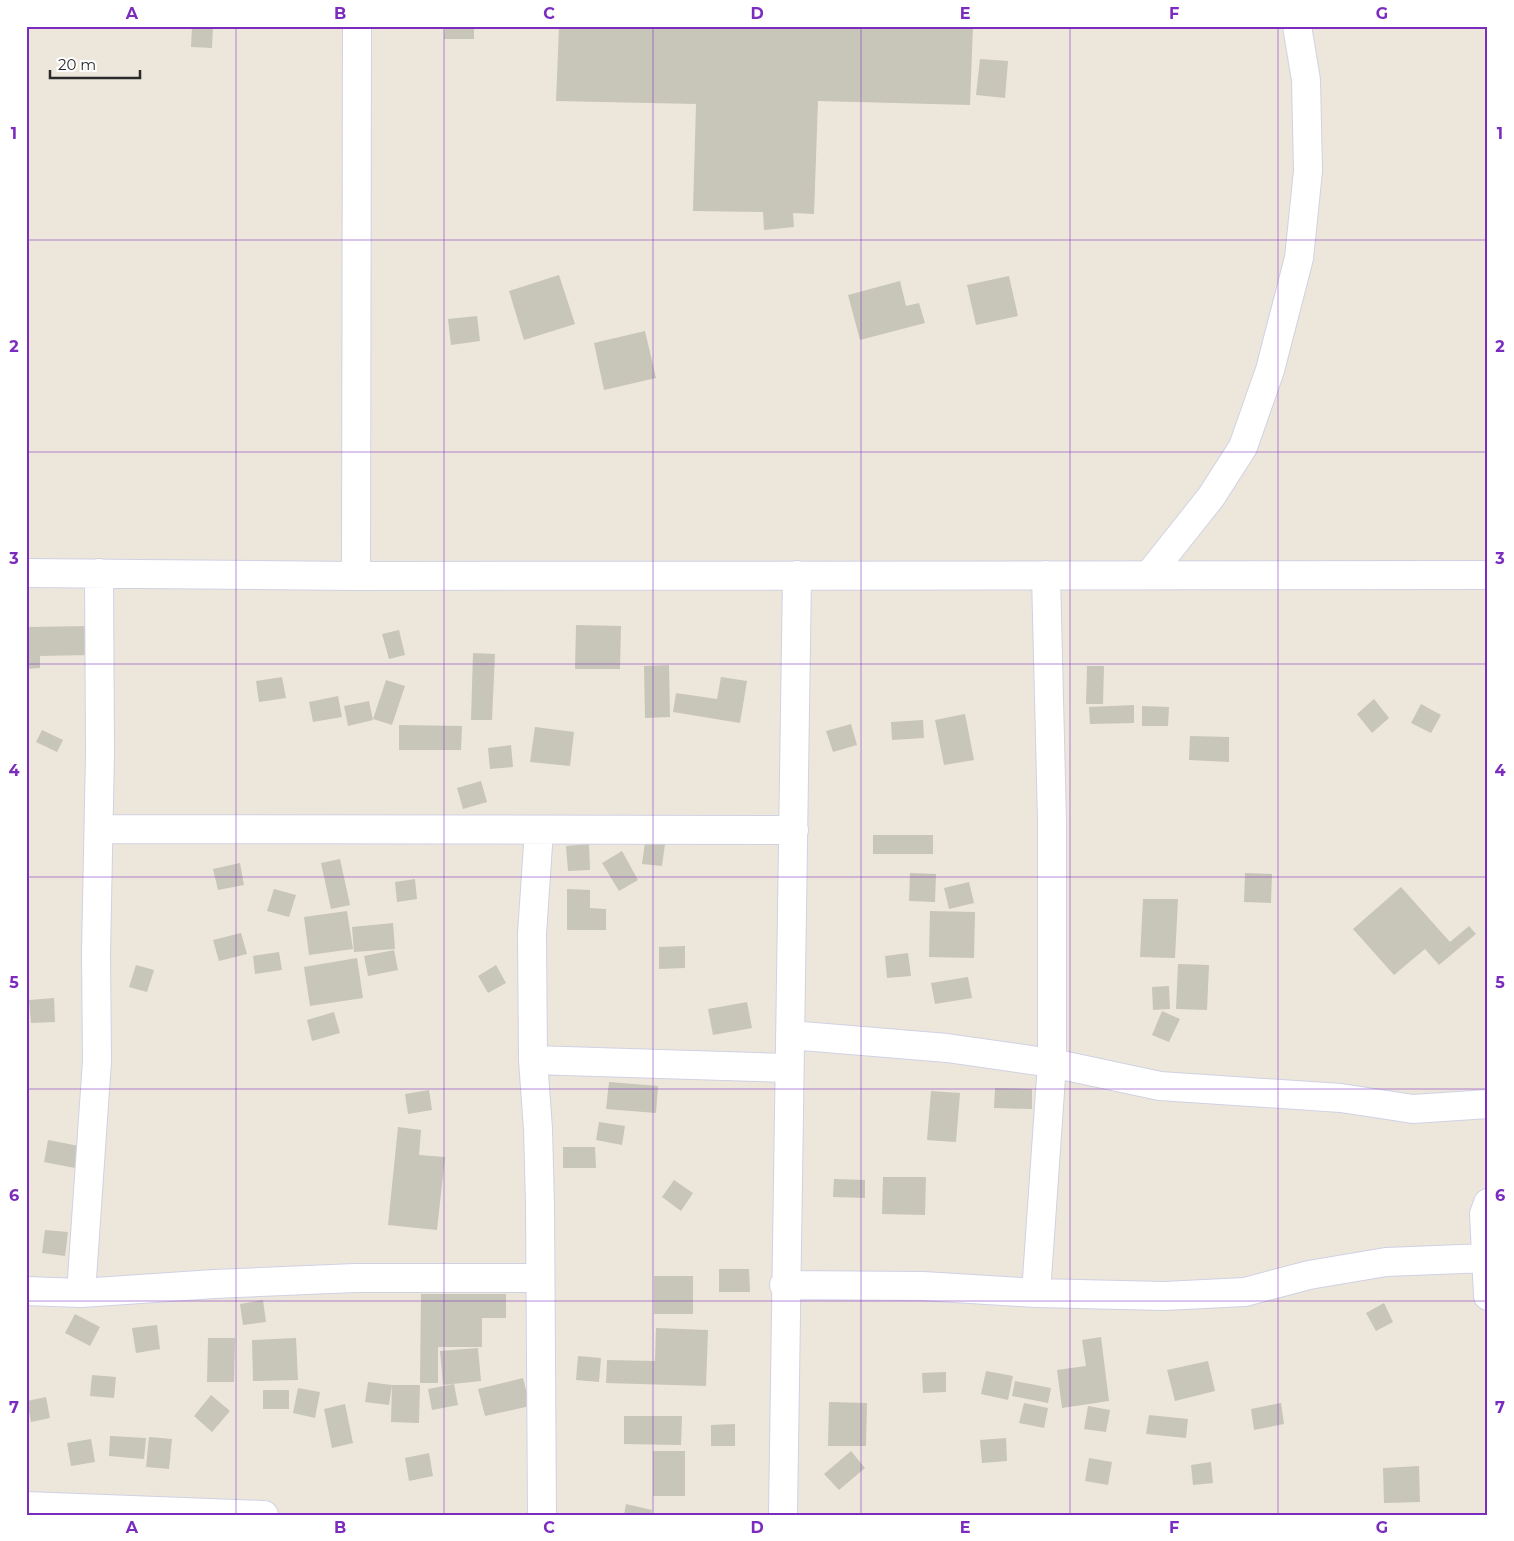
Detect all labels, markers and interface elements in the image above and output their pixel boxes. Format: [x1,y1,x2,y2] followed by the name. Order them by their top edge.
[125,4,139,23] text: A
[334,4,346,23] text: B
[543,4,555,23] text: C
[750,4,764,23] text: D
[960,4,970,23] text: E
[1169,4,1179,23] text: F
[1376,4,1388,23] text: G
[50,48,140,80] scale bar
[58,55,96,74] text: 20 m
[11,124,17,143] text: 1
[1497,124,1503,143] text: 1
[9,337,19,356] text: 2
[1495,337,1505,356] text: 2
[8,549,19,568] text: 3
[1494,549,1505,568] text: 3
[8,761,20,780] text: 4
[1494,761,1506,780] text: 4
[9,973,19,992] text: 5
[1495,973,1505,992] text: 5
[9,1186,19,1205] text: 6
[1495,1186,1505,1205] text: 6
[9,1398,19,1417] text: 7
[1495,1398,1505,1417] text: 7
[125,1518,139,1537] text: A
[334,1518,346,1537] text: B
[543,1518,555,1537] text: C
[750,1518,764,1537] text: D
[960,1518,970,1537] text: E
[1169,1518,1179,1537] text: F
[1376,1518,1388,1537] text: G

